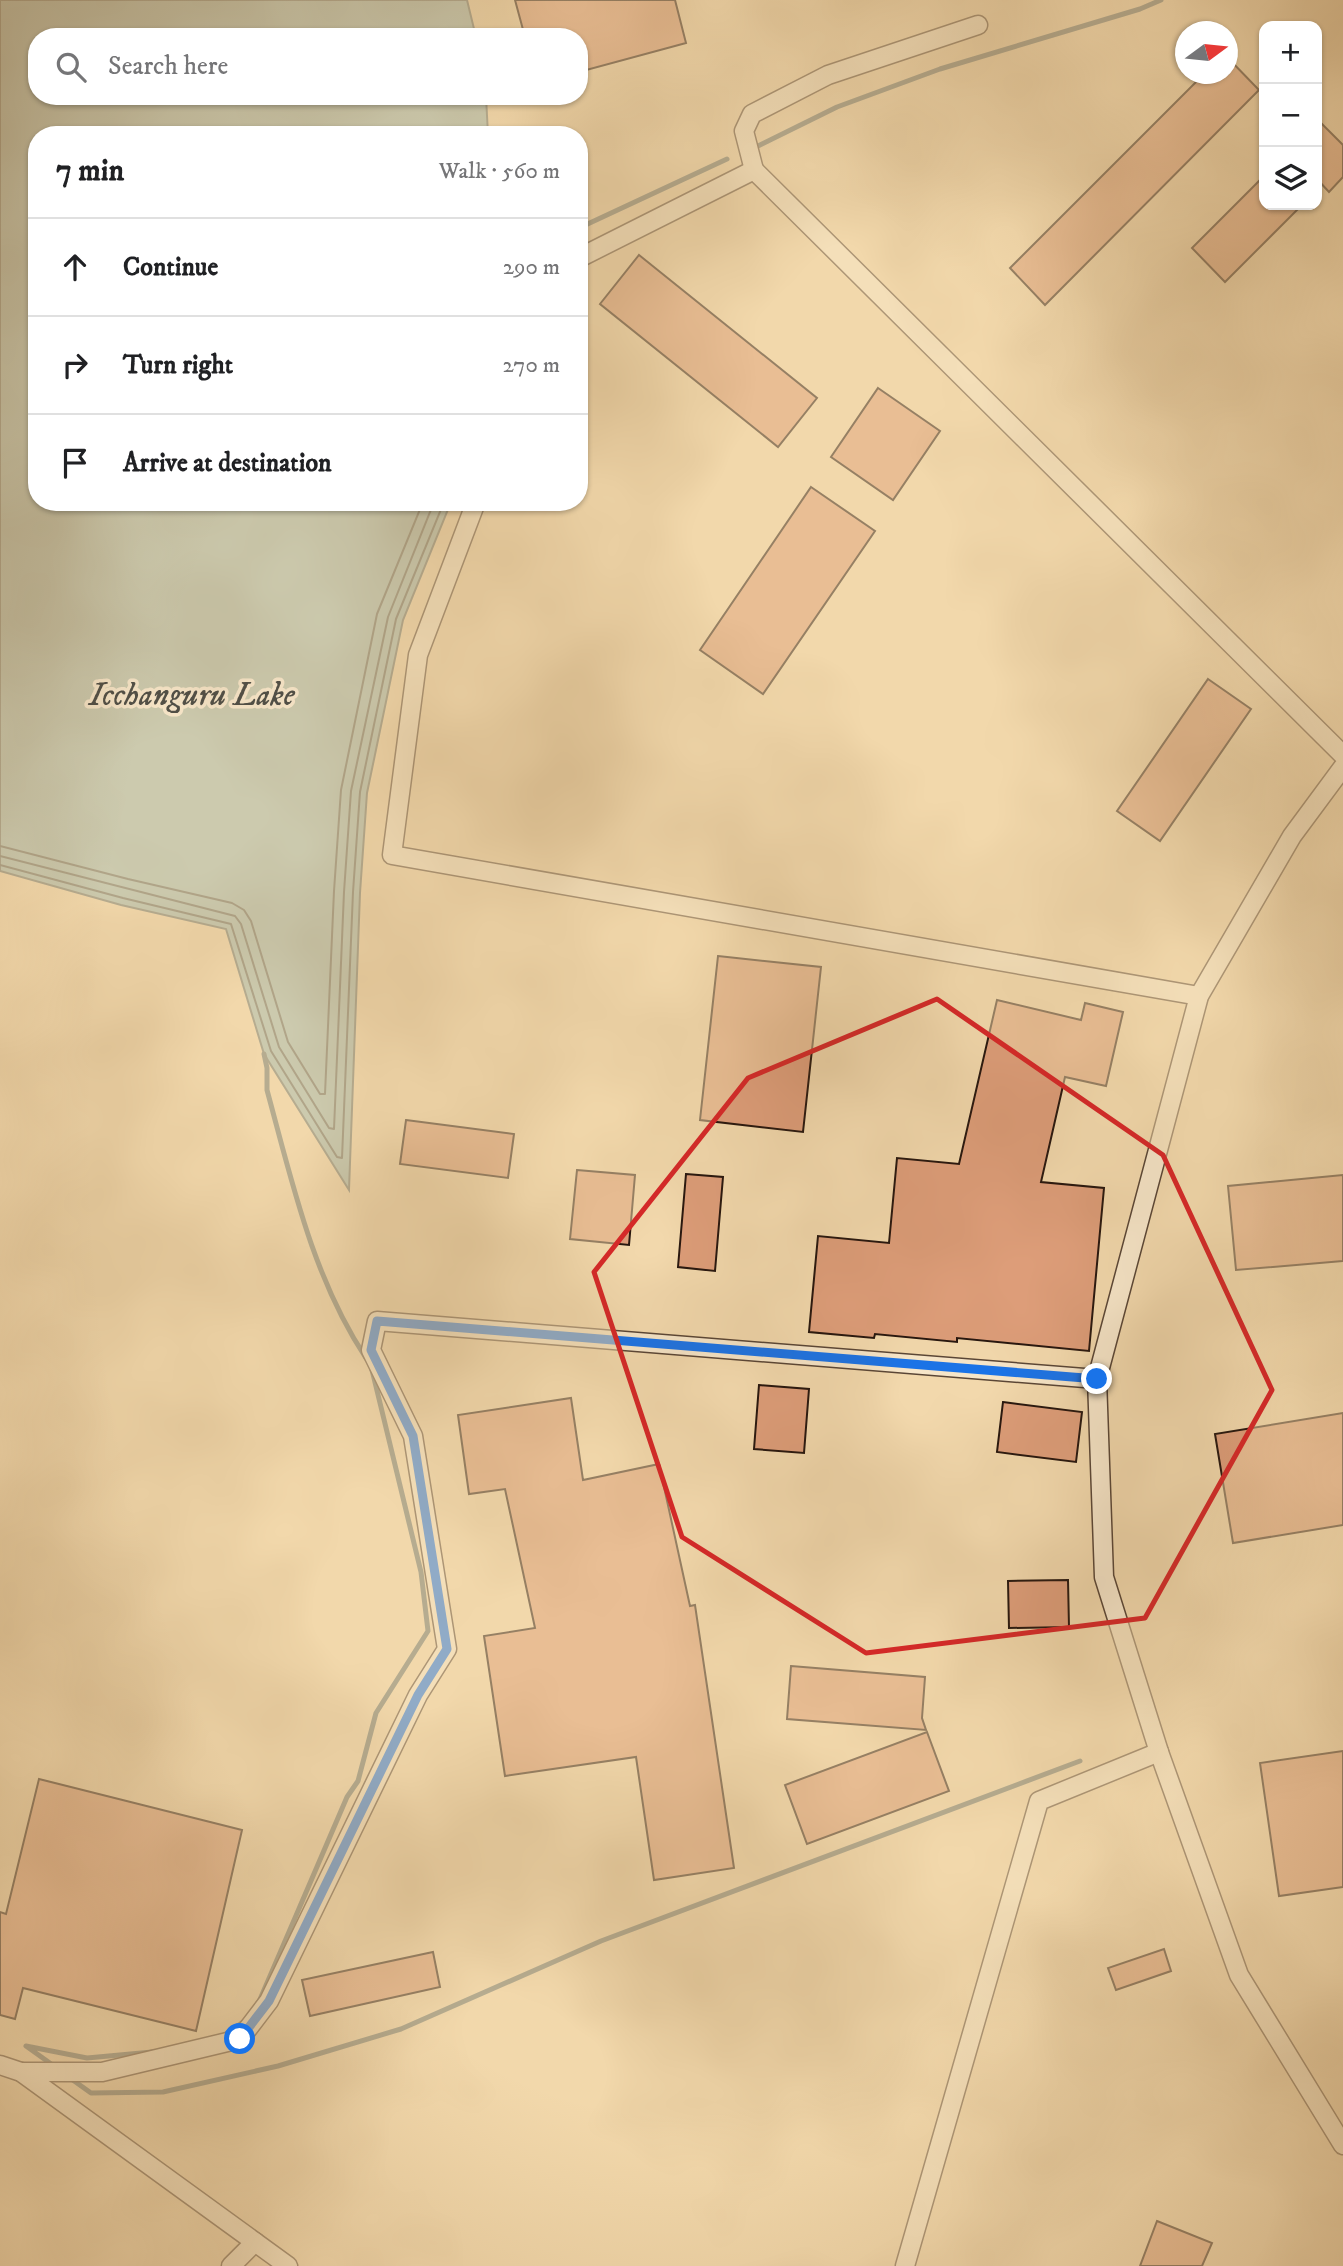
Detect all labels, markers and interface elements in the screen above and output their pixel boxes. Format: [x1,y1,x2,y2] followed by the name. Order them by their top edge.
[1175,21,1238,84] north arrow
[1259,21,1322,210] map controls
[1259,21,1322,84] button: +
[28,28,588,105] search box
[52,48,90,86] icon: search
[108,50,228,83] text: Search here
[1259,84,1322,147] button: −
[1259,147,1322,210] button: layers
[56,153,124,190] text: 7 min
[439,157,560,186] text: Walk · 560 m
[56,248,94,286] icon: ahead
[123,251,218,284] text: Continue
[503,253,560,282] text: 290 m
[56,346,94,384] icon: right
[123,349,233,382] text: Turn right
[503,351,560,380] text: 270 m
[56,444,94,482] icon: arrive
[123,447,332,480] text: Arrive at destination
[87,676,296,716] water label: Icchanguru Lake
[1081,1363,1112,1394] route end
[224,2023,255,2054] route start

